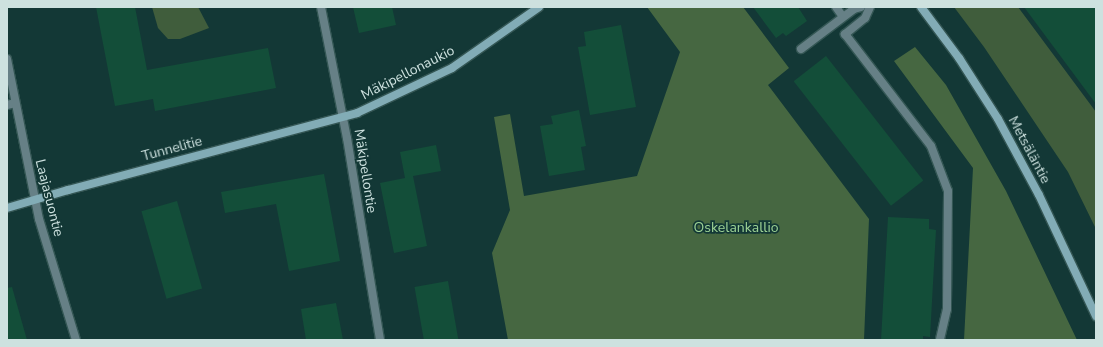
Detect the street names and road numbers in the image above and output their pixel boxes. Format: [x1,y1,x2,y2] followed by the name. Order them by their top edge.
[359,42,457,104] street label: Mäkipellonaukio
[1004,114,1054,186] street label: Metsäläntie
[350,128,380,214] street label: Mäkipellontie
[140,133,204,165] street label: Tunnelitie
[31,158,67,238] street label: Laajasuontie

